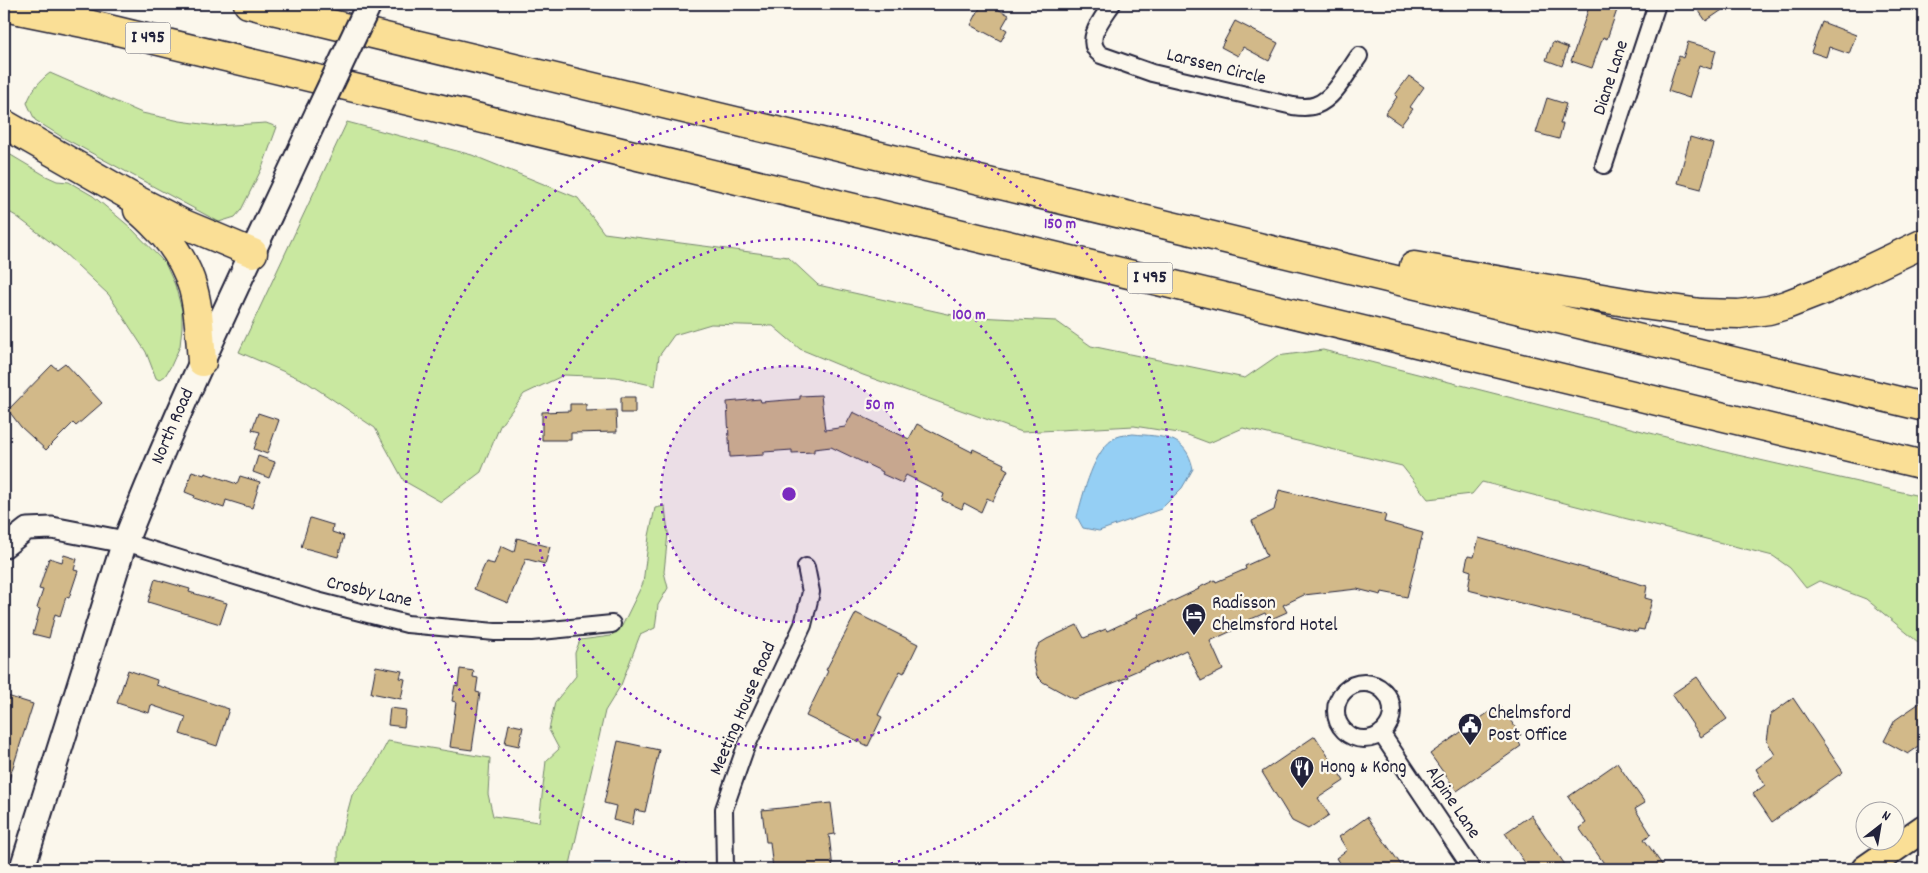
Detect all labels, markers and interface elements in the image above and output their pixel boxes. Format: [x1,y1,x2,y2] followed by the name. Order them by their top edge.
[126,22,170,54] road number: I 495
[1587,37,1637,119] street label: Diane Lane
[1163,43,1269,93] street label: Larssen Circle
[1044,214,1076,236] text: 150 m
[1128,262,1172,294] road number: I 495
[952,305,986,327] text: 100 m
[145,384,202,469] street label: North Road
[866,395,894,417] text: 50 m
[780,485,798,503] centre of rings
[324,570,414,616] street label: Crosby Lane
[1212,591,1338,640] place label: Radisson Chelmsford Hotel
[1181,602,1207,636] hotel icon: Radisson Chelmsford Hotel
[704,638,784,780] street label: Meeting House Road
[1488,701,1571,750] place label: Chelmsford Post Office
[1457,712,1483,746] public building icon: Chelmsford Post Office
[1289,755,1315,789] restaurant icon: Hong & Kong
[1320,755,1407,782] place label: Hong & Kong
[1418,761,1486,845] street label: Alpine Lane
[1856,800,1906,850] north arrow
[1878,806,1894,827] text: N

